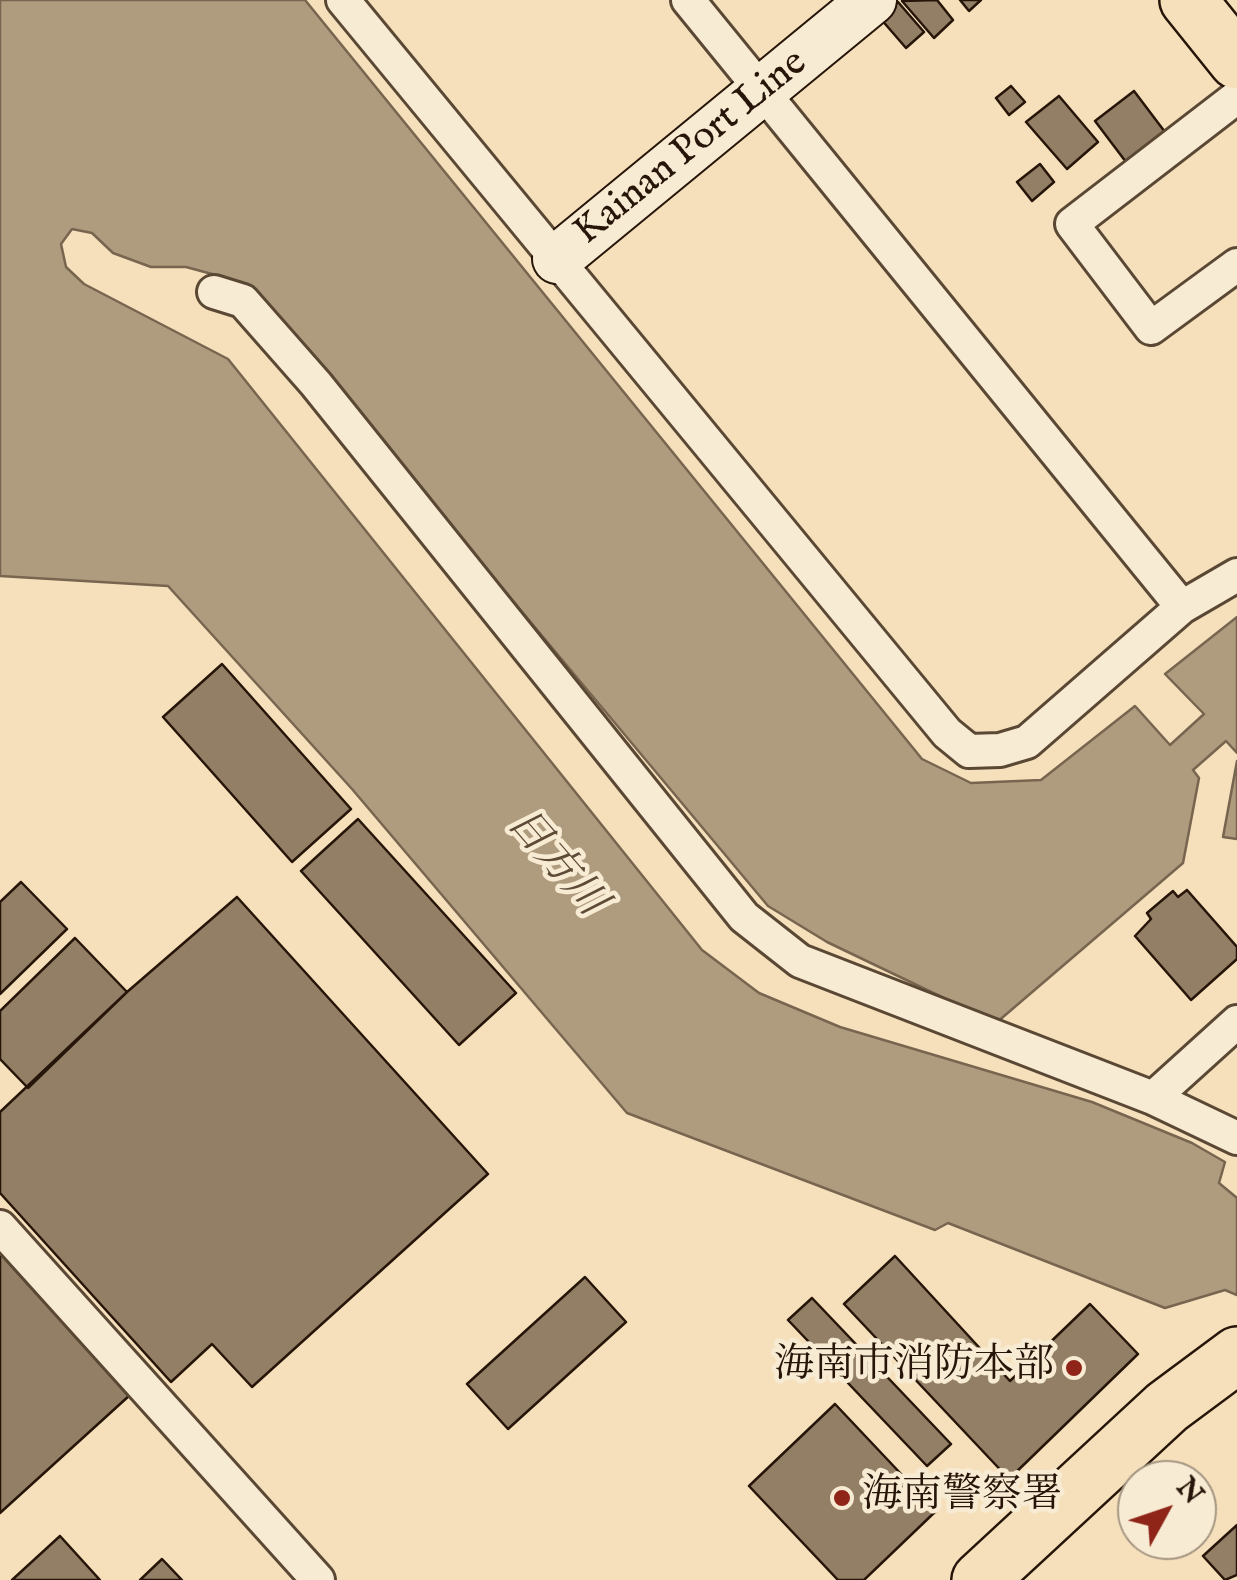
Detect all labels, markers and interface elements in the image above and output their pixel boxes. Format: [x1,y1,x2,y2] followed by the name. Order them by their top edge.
[566,41,818,257] street label: Kainan Port Line
[494,800,614,928] water label: 日方川
[774,1344,1054,1392] place label: 海南市消防本部
[1063,1357,1085,1379] marker: 海南市消防本部
[1117,1460,1217,1560] north arrow
[1168,1471,1210,1512] text: N
[862,1474,1062,1522] place label: 海南警察署
[831,1487,853,1509] marker: 海南警察署

